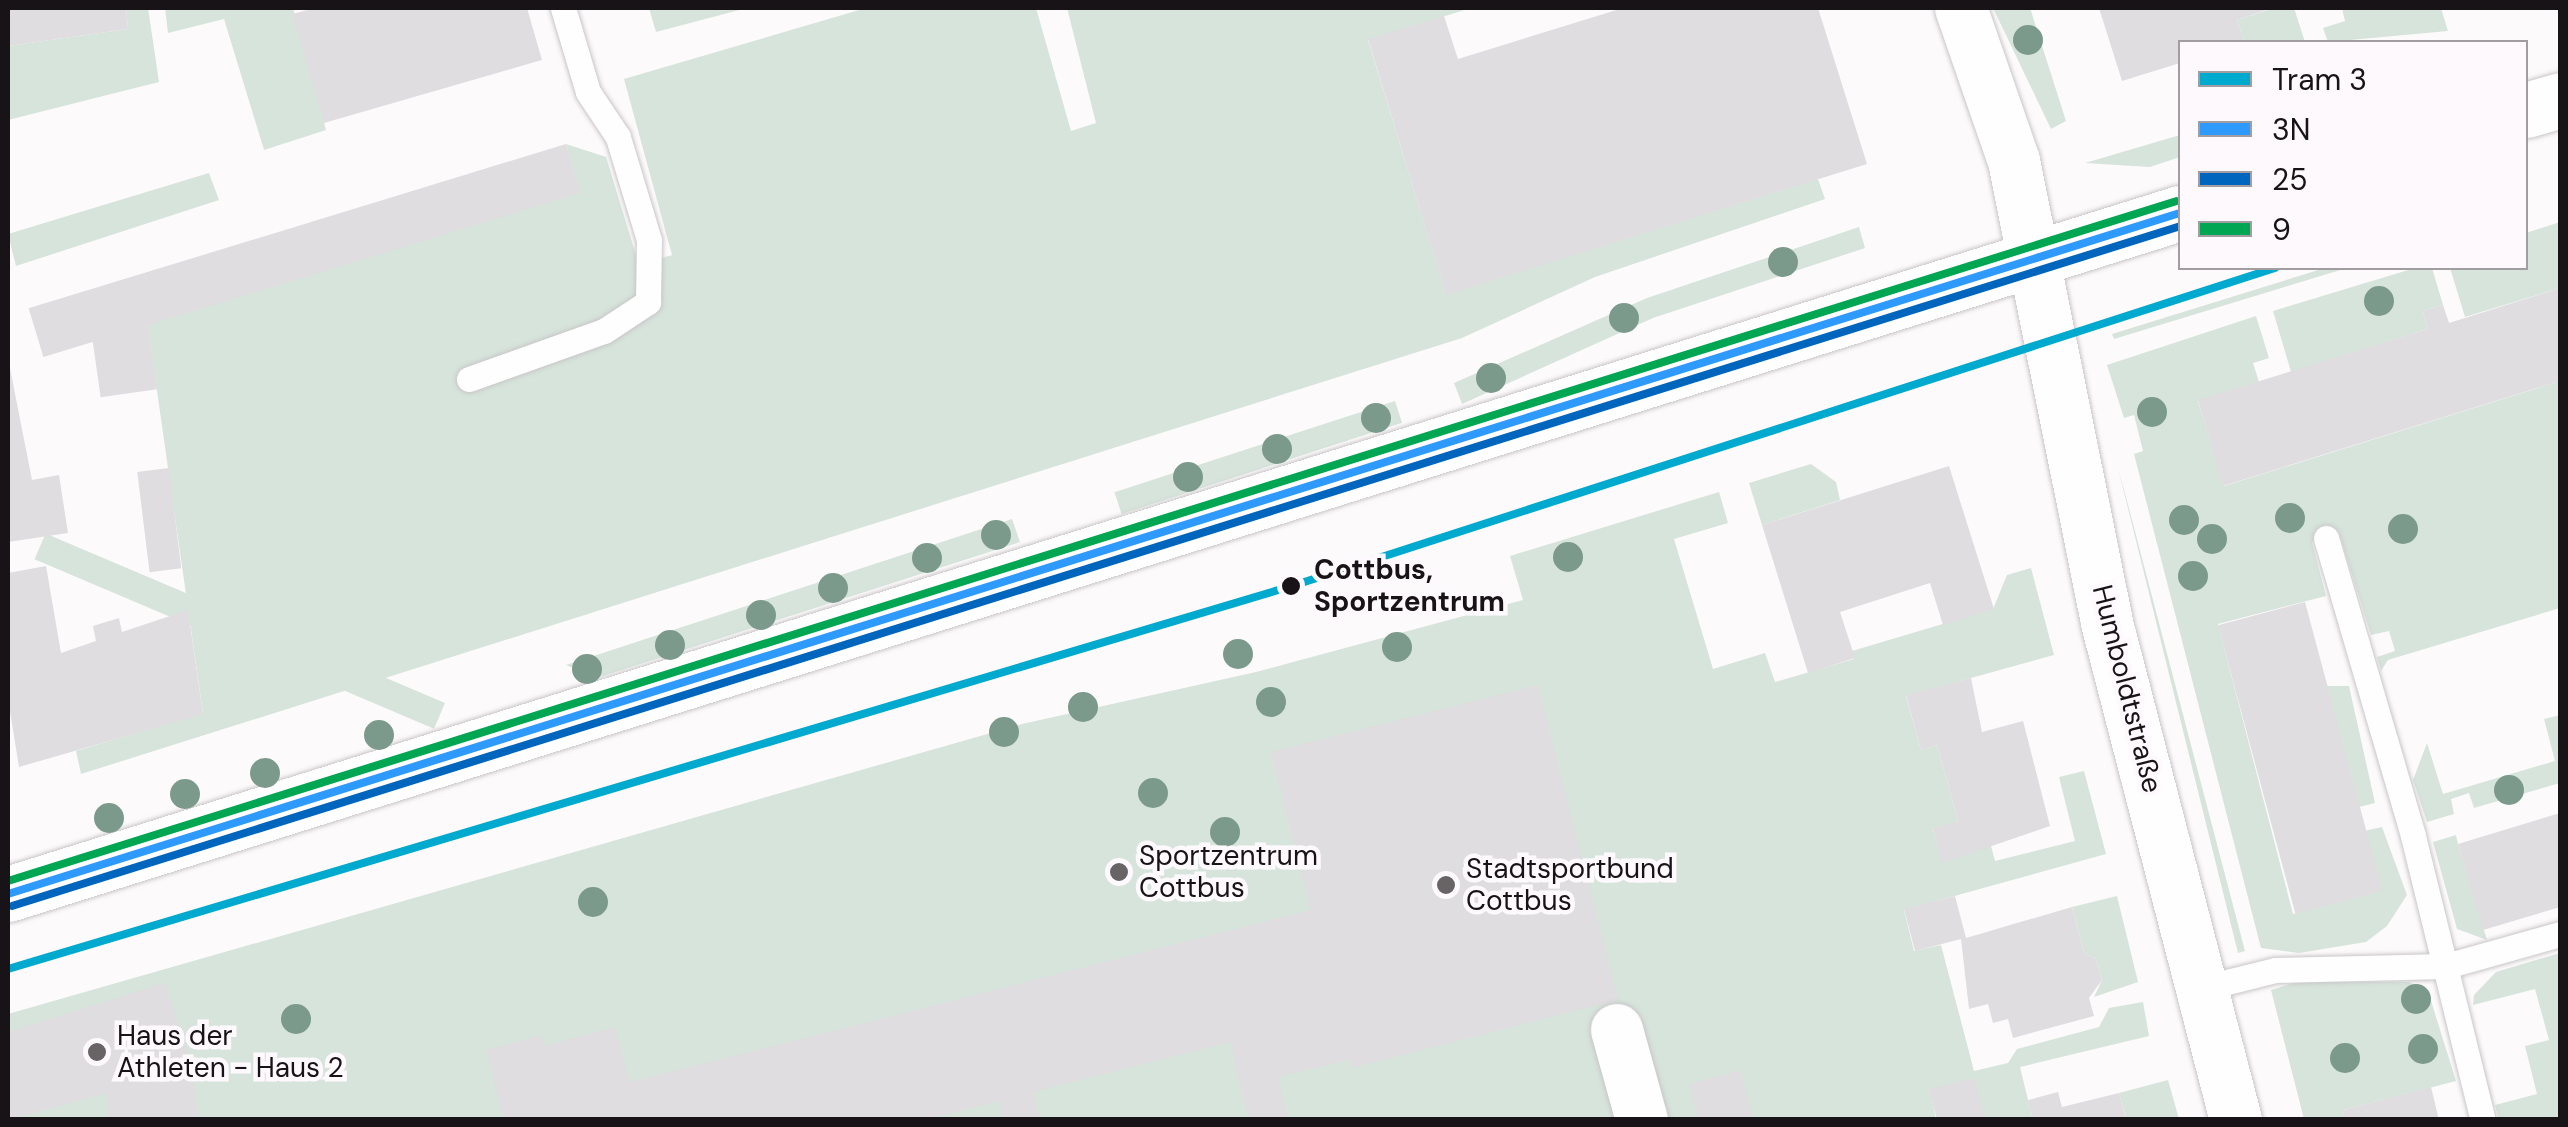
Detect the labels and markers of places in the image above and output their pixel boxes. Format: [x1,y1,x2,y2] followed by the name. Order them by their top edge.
[1314,553,1505,619] place label: Cottbus, Sportzentrum
[1278,573,1304,599] marker: Cottbus, Sportzentrum
[1139,839,1318,905] place label: Sportzentrum Cottbus
[1466,852,1674,918] place label: Stadtsportbund Cottbus
[1108,861,1130,883] marker: Sportzentrum Cottbus
[1435,874,1457,896] marker: Stadtsportbund Cottbus
[117,1019,344,1085] place label: Haus der Athleten - Haus 2
[86,1041,108,1063] marker: Haus der Athleten - Haus 2

